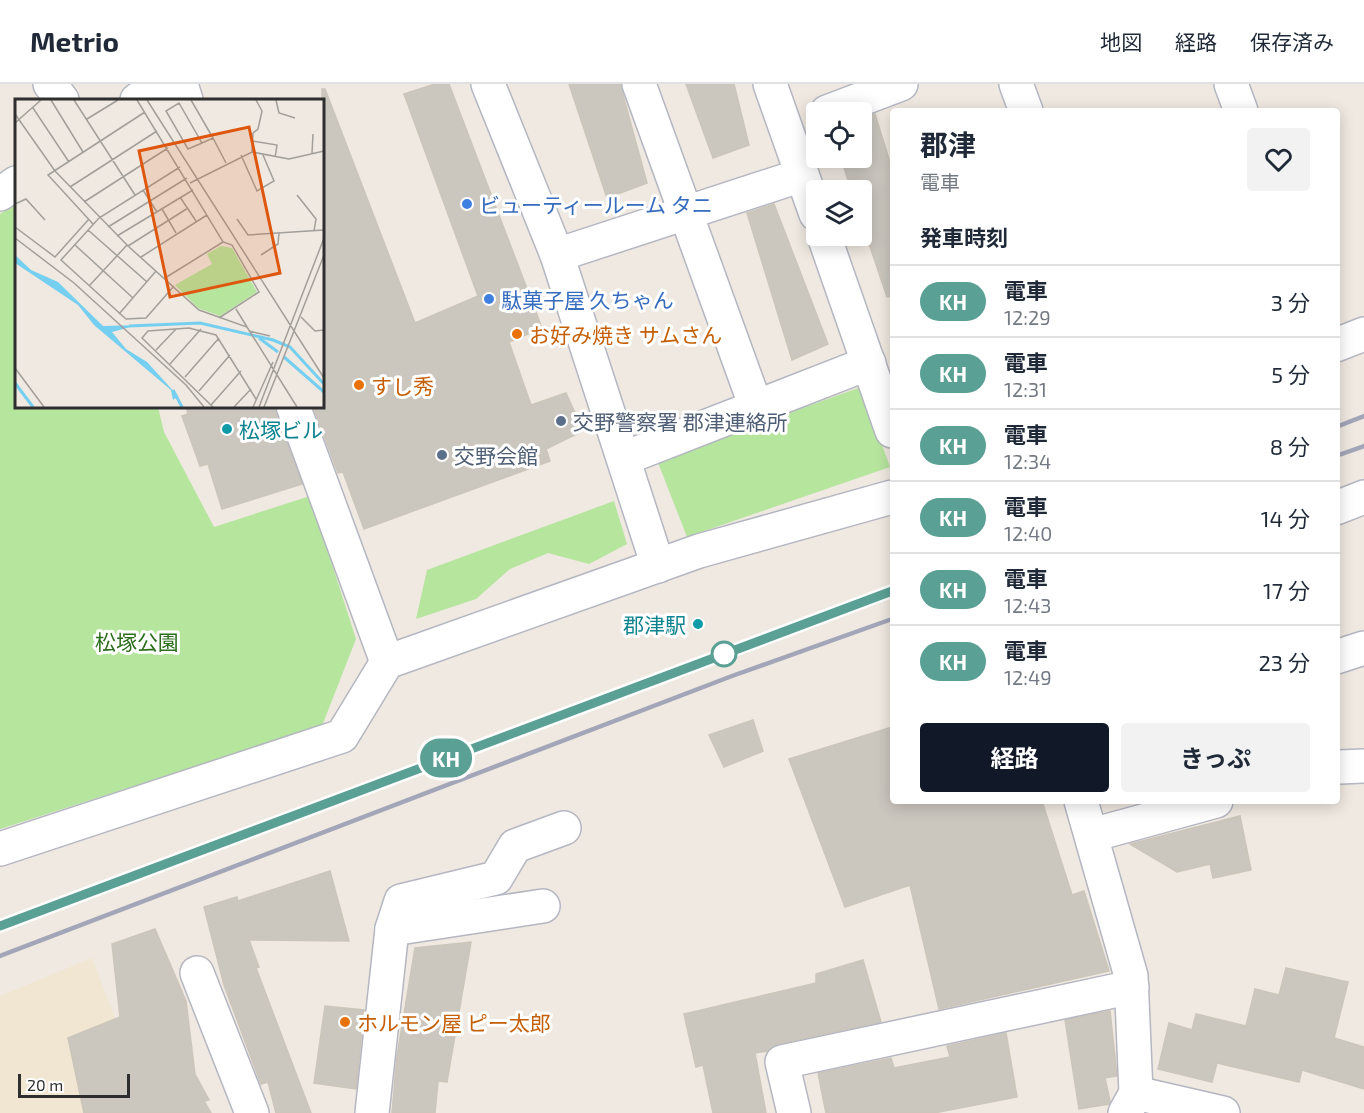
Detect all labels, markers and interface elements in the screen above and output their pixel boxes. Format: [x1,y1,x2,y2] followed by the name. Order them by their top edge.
[30,24,119,58] text: Metrio
[1100,29,1142,54] text: 地図
[1175,29,1217,54] text: 経路
[1250,29,1334,54] text: 保存済み
[15,99,324,408] inset map
[806,102,872,246] map controls
[806,102,872,168] button: locate
[920,127,976,161] text: 郡津
[1247,128,1310,191] button: heart
[920,170,960,194] text: 電車
[806,180,872,246] button: layers
[479,192,713,217] place label: ビューティールーム タニ
[460,197,474,211] marker: ビューティールーム タニ
[920,224,1008,250] text: 発車時刻
[1004,277,1048,303] text: 電車
[501,287,674,312] place label: 駄菓子屋 久ちゃん
[939,289,967,314] text: KH
[1271,289,1310,315] text: 3 分
[482,292,496,306] marker: 駄菓子屋 久ちゃん
[1004,305,1051,329] text: 12:29
[529,322,722,347] place label: お好み焼き サムさん
[510,327,524,341] marker: お好み焼き サムさん
[1004,349,1048,375] text: 電車
[939,361,967,386] text: KH
[1271,361,1310,387] text: 5 分
[371,373,434,398] place label: すし秀
[1004,377,1047,401] text: 12:31
[352,378,366,392] marker: すし秀
[573,409,788,434] place label: 交野警察署 郡津連絡所
[554,414,568,428] marker: 交野警察署 郡津連絡所
[239,417,323,442] place label: 松塚ビル
[1004,421,1048,447] text: 電車
[220,422,234,436] marker: 松塚ビル
[939,433,967,458] text: KH
[1270,433,1310,459] text: 8 分
[454,443,538,468] place label: 交野会館
[435,448,449,462] marker: 交野会館
[1004,449,1051,473] text: 12:34
[1004,493,1048,519] text: 電車
[939,505,967,530] text: KH
[1261,505,1310,531] text: 14 分
[1004,521,1052,545] text: 12:40
[1004,565,1048,591] text: 電車
[939,577,967,602] text: KH
[1263,577,1310,603] text: 17 分
[1004,593,1051,617] text: 12:43
[623,612,686,637] place label: 郡津駅
[691,617,705,631] marker: 郡津駅
[95,629,179,654] park label: 松塚公園
[1004,637,1048,663] text: 電車
[711,641,737,667] unlabelled marker
[939,649,967,674] text: KH
[1258,649,1310,675] text: 23 分
[1004,665,1052,689] text: 12:49
[920,723,1109,792] button: 経路
[1121,723,1310,792] button: きっぷ
[419,738,473,778] line badge: KH
[432,746,460,771] text: KH
[357,1010,551,1035] place label: ホルモン屋 ピー太郎
[338,1015,352,1029] marker: ホルモン屋 ピー太郎
[18,1071,130,1098] scale bar
[27,1075,63,1094] text: 20 m

